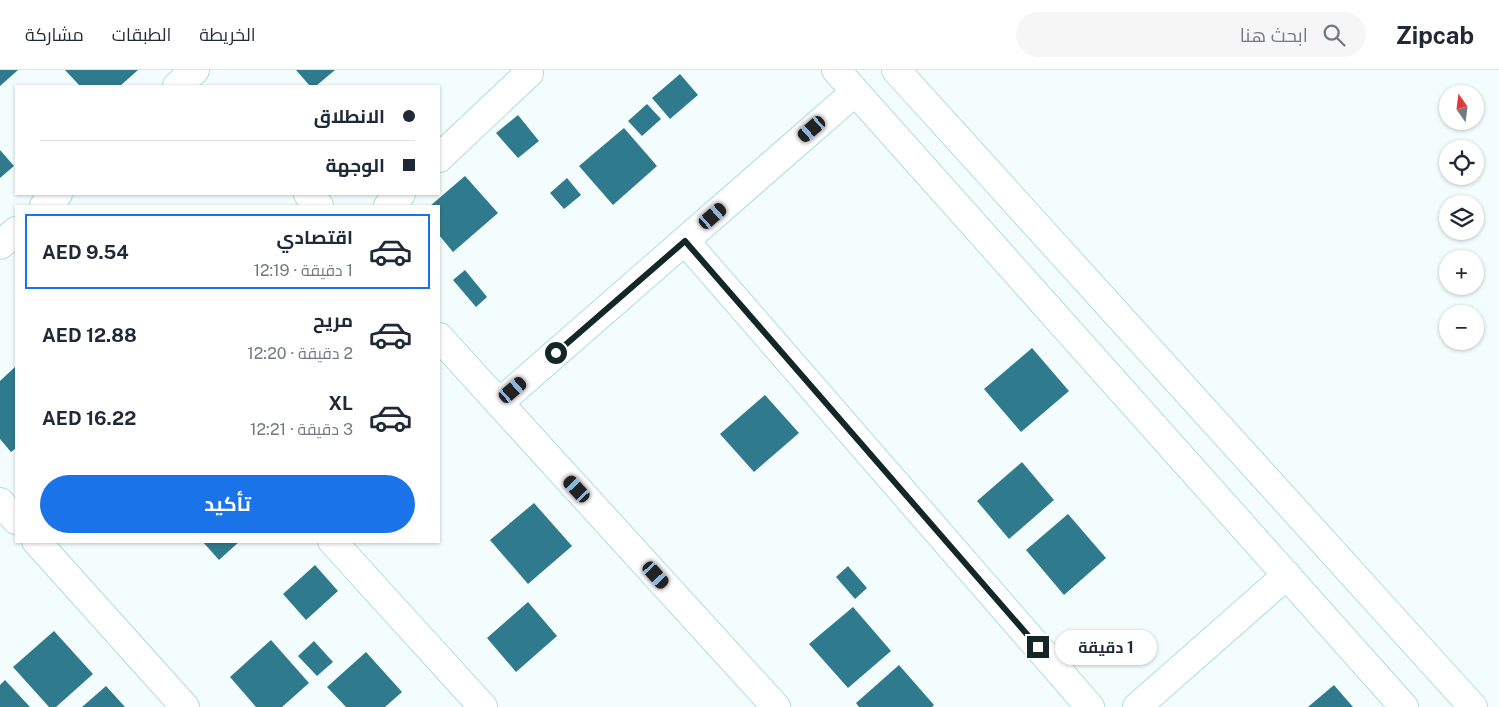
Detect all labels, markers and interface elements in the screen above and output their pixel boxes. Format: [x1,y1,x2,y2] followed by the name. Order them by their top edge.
[1016,12,1366,57] search box
[1320,21,1348,49] icon: search
[1396,21,1474,49] text: Zipcab
[25,24,84,45] text: مشاركة
[112,24,171,45] text: الطبقات
[199,24,256,45] text: الخريطة
[1240,24,1308,46] text: ابحث هنا
[1439,85,1484,130] north arrow
[1439,85,1484,350] map controls
[314,105,385,127] text: الانطلاق
[795,113,828,145] car
[1439,140,1484,185] button: locate
[325,154,385,176] text: الوجهة
[1439,195,1484,240] button: layers
[696,200,729,232] car
[277,226,353,248] text: اقتصادي
[368,229,413,274] icon: car
[42,241,129,263] text: AED 9.54
[1439,250,1484,295] button: +
[253,261,353,280] text: 1 دقيقة · 12:19
[1439,305,1484,350] button: −
[313,309,353,331] text: مريح
[368,312,413,357] icon: car
[42,324,137,346] text: AED 12.88
[545,342,567,364] route start
[247,344,353,363] text: 2 دقيقة · 12:20
[496,374,529,406] car
[328,392,353,414] text: XL
[368,395,413,440] icon: car
[42,407,136,429] text: AED 16.22
[250,420,353,439] text: 3 دقيقة · 12:21
[561,473,592,505] car
[40,475,415,533] button: تأكيد
[640,559,671,591] car
[1056,630,1158,664] callout: 1 دقيقة
[1027,636,1049,658] route end
[1078,638,1134,657] text: 1 دقيقة

